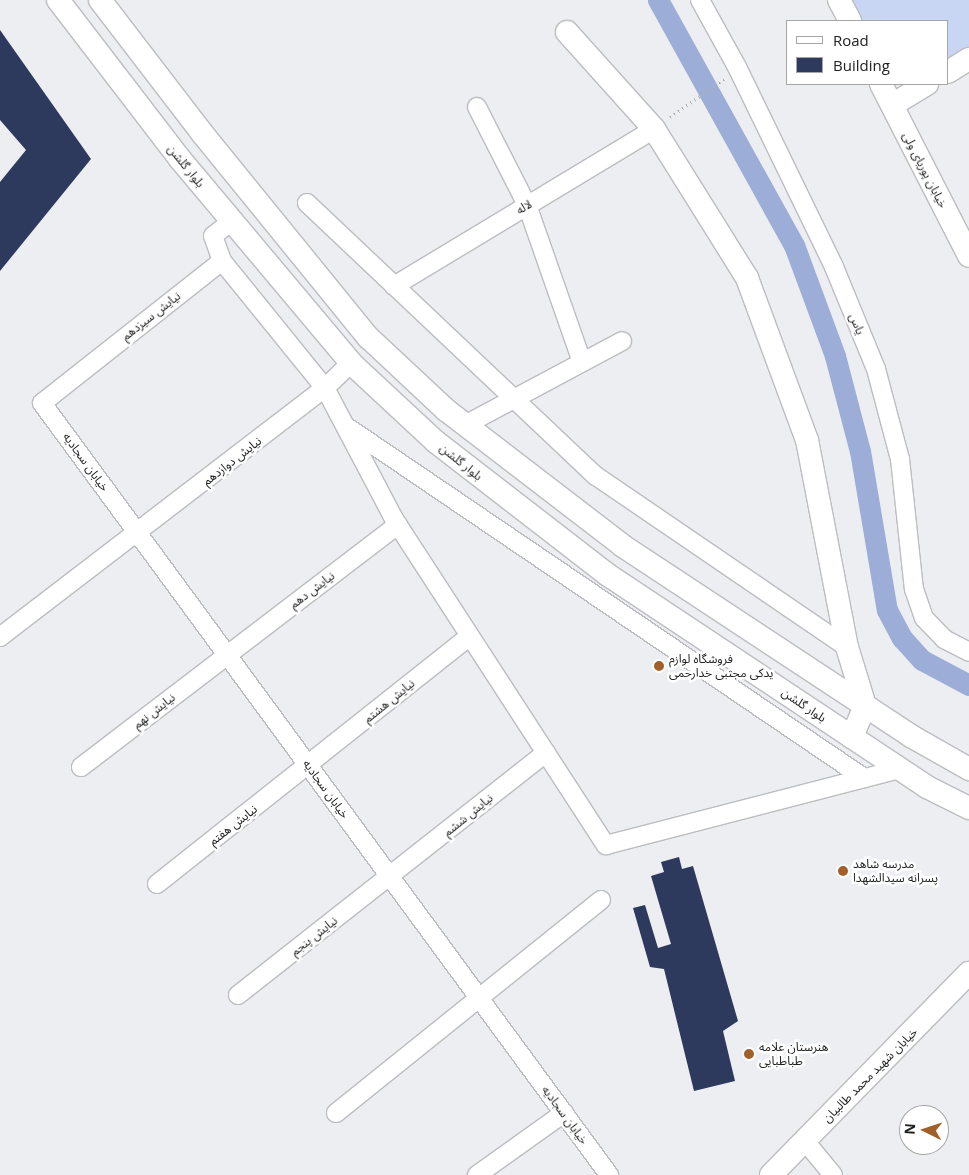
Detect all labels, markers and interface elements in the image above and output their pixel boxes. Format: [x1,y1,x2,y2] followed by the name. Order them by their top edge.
[786,20,949,85] legend
[833,30,869,50] text: Road
[833,55,890,75] text: Building
[900,130,950,210] street label: خیابان پوریای ولی
[165,142,207,190] street label: بلوار گلشن
[513,197,535,217] street label: لاله
[119,289,183,343] street label: نیایش سیزدهم
[846,311,868,337] street label: یاس
[60,430,112,494] street label: خیابان سجادیه
[200,434,264,488] street label: نیایش دوازدهم
[437,441,485,483] street label: بلوار گلشن
[287,568,337,612] street label: نیایش دهم
[669,652,773,680] place label: فروشگاه لوازم یدکی مجتبی خدارحمی
[653,660,665,672] marker: فروشگاه لوازم یدکی مجتبی خدارحمی
[361,676,417,726] street label: نیایش هشتم
[779,685,829,725] street label: بلوار گلشن
[130,690,178,732] street label: نیایش نهم
[300,757,352,821] street label: خیابان سجادیه
[440,791,496,839] street label: نیایش ششم
[206,802,260,848] street label: نیایش هفتم
[853,857,938,885] place label: مدرسه شاهد پسرانه سیدالشهدا
[837,865,849,877] marker: مدرسه شاهد پسرانه سیدالشهدا
[288,913,340,959] street label: نیایش پنجم
[820,1025,920,1125] street label: خیابان شهید محمد طالبیان
[759,1040,828,1068] place label: هنرستان علامه طباطبایی
[743,1048,755,1060] marker: هنرستان علامه طباطبایی
[539,1083,591,1147] street label: خیابان سجادیه
[899,1105,949,1155] north arrow
[900,1123,919,1135] text: N

